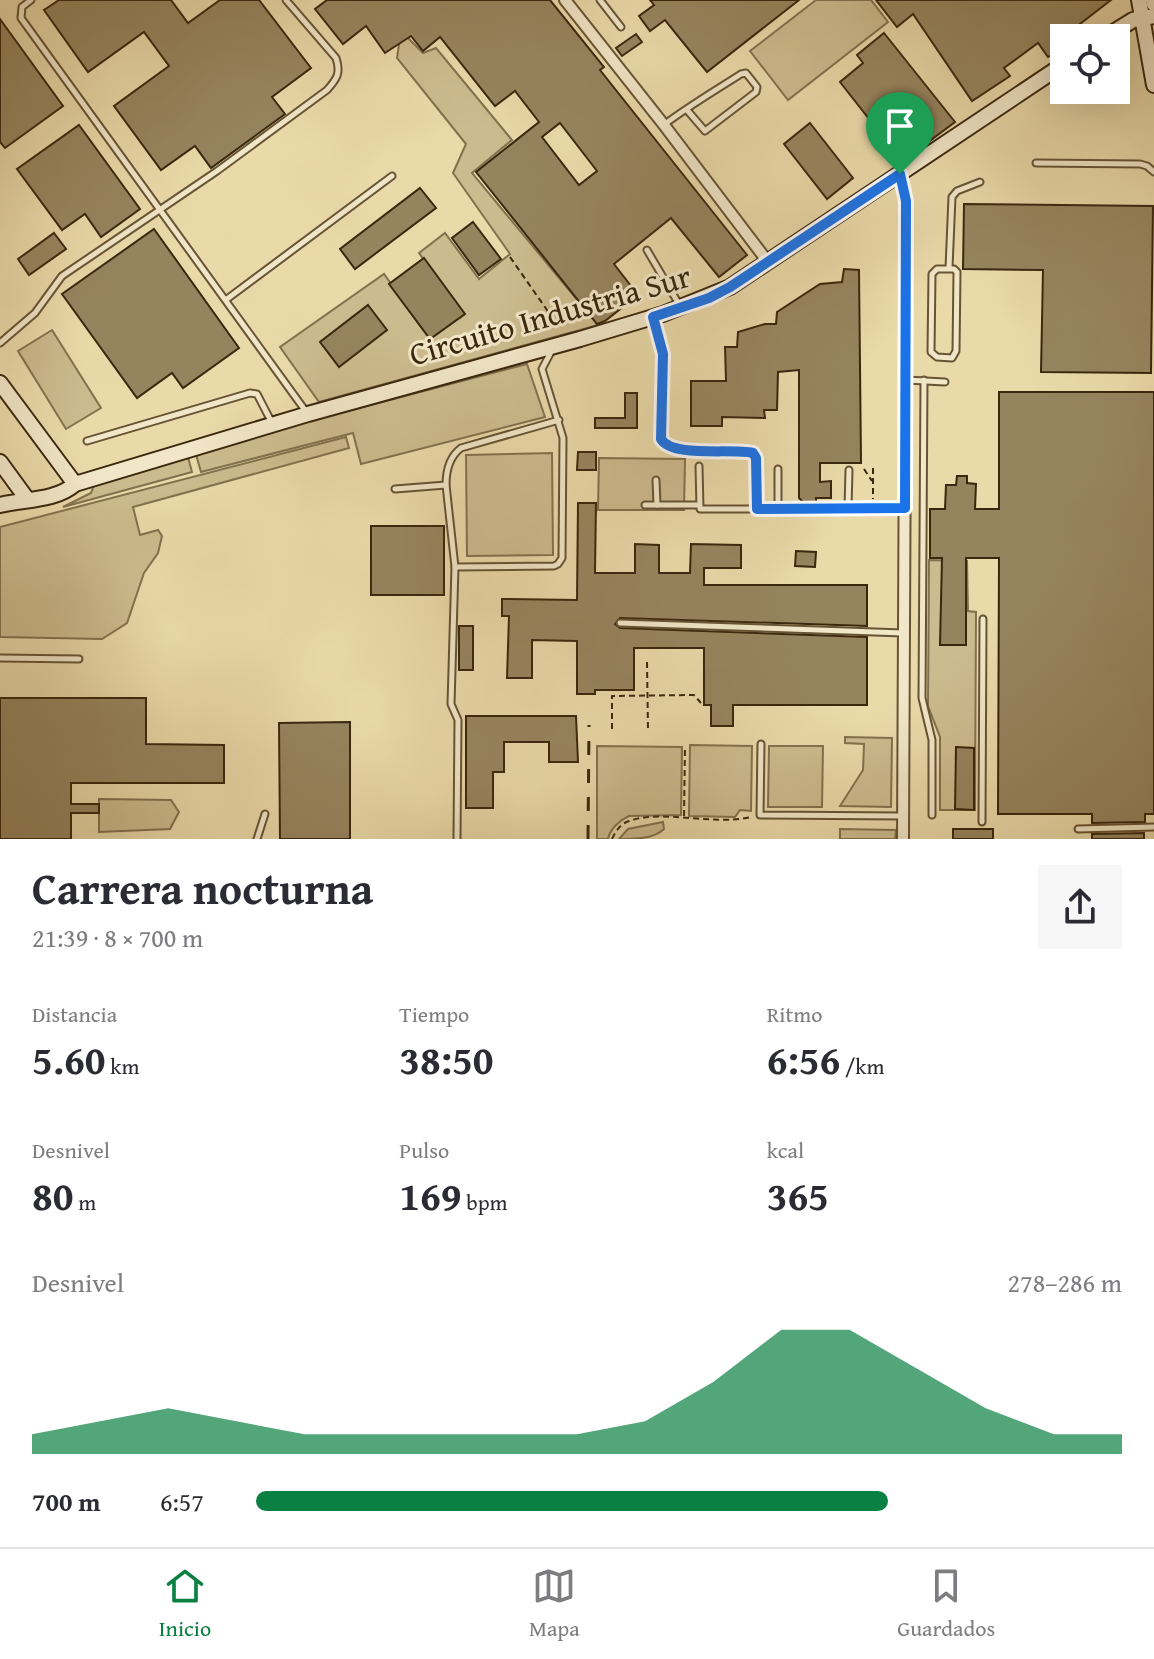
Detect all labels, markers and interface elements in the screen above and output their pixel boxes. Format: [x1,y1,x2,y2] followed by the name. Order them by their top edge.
[1050,24,1130,104] map controls
[1050,24,1130,104] button: locate
[866,92,934,174] pin
[878,104,922,148] icon: arrive
[404,252,696,377] street label: Circuito Industria Sur
[32,856,373,920] text: Carrera nocturna
[1038,865,1122,949] button: share
[32,918,203,957] text: 21:39 · 8 × 700 m
[32,998,117,1030] text: Distancia
[399,998,469,1030] text: Tiempo
[767,998,822,1030] text: Ritmo
[32,1030,105,1089] text: 5.60
[399,1030,494,1089] text: 38:50
[767,1030,840,1089] text: 6:56
[105,1050,139,1082] text: km
[840,1050,885,1082] text: /km
[32,1134,110,1166] text: Desnivel
[399,1134,449,1166] text: Pulso
[767,1134,804,1166] text: kcal
[32,1166,73,1225] text: 80
[399,1166,462,1225] text: 169
[767,1166,829,1225] text: 365
[73,1186,96,1218] text: m
[462,1186,508,1218] text: bpm
[32,1263,124,1302] text: Desnivel
[1008,1263,1122,1302] text: 278–286 m
[32,1482,100,1521] text: 700 m
[160,1482,204,1521] text: 6:57
[159,1564,211,1644] tab: Inicio
[529,1564,580,1644] tab: Mapa
[897,1564,995,1644] tab: Guardados

